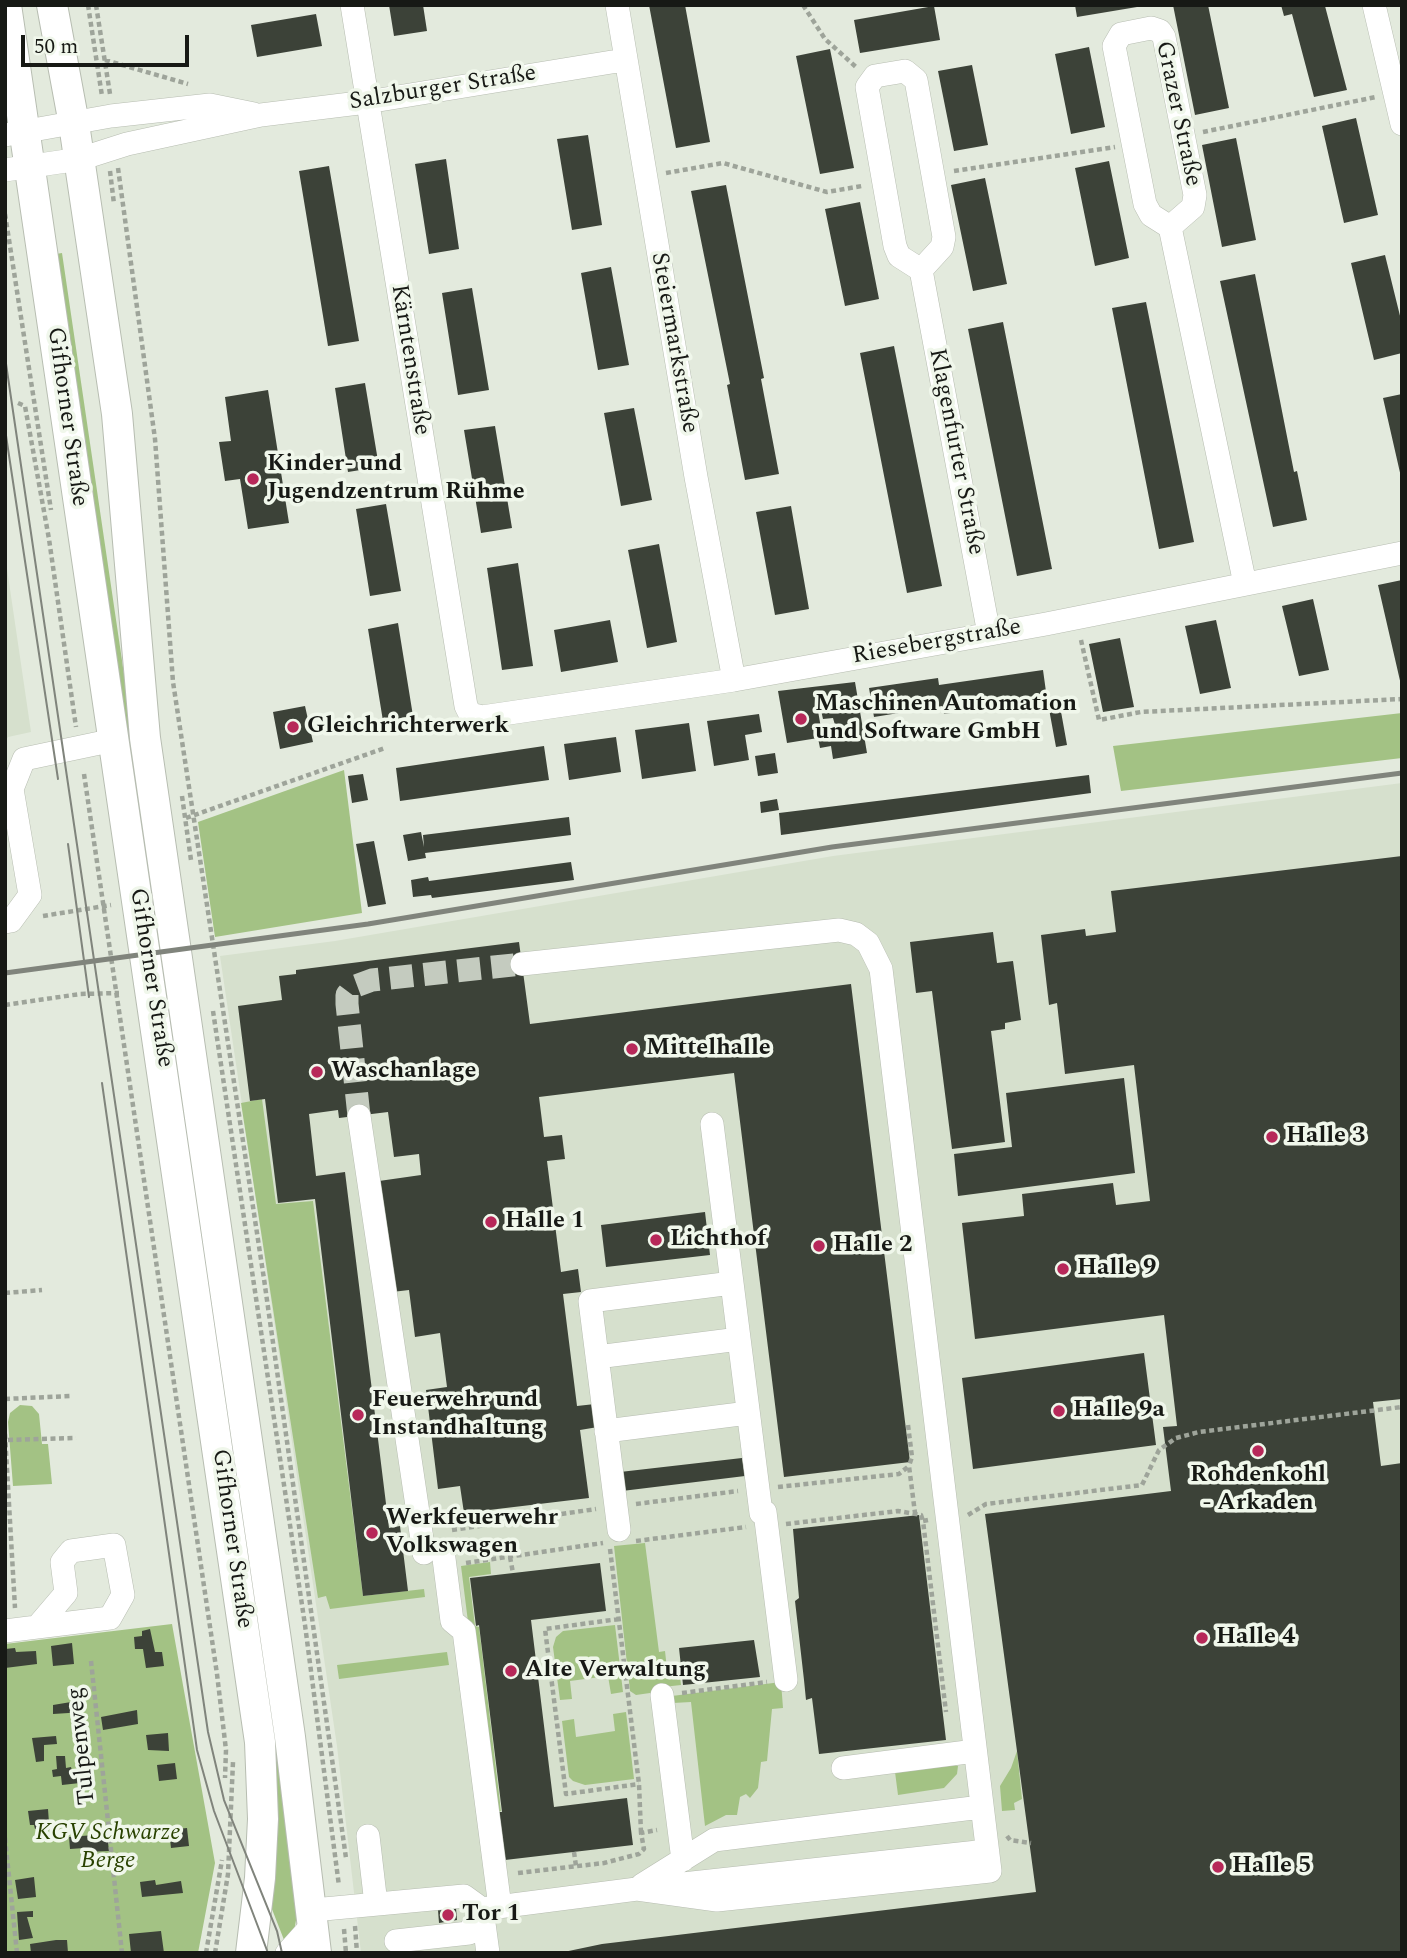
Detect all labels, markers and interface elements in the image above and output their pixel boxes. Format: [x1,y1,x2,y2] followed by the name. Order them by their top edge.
[24,21,192,65] scale bar
[34,31,78,63] text: 50 m
[1148,39,1206,189] street label: Grazer Straße
[347,60,539,118] street label: Salzburger Straße
[643,250,703,436] street label: Steiermarkstraße
[383,282,435,438] street label: Kärntenstraße
[39,325,93,509] street label: Gifhorner Straße
[921,346,989,558] street label: Klagenfurter Straße
[267,451,525,507] place label: Kinder- und Jugendzentrum Rühme
[245,471,261,487] marker: Kinder- und Jugendzentrum Rühme
[850,614,1024,672] street label: Riesebergstraße
[815,691,1077,747] place label: Maschinen Automation und Software GmbH
[793,711,809,727] marker: Maschinen Automation und Software GmbH
[307,713,509,741] place label: Gleichrichterwerk
[285,719,301,735] marker: Gleichrichterwerk
[122,886,178,1070] street label: Gifhorner Straße
[646,1035,771,1063] place label: Mittelhalle
[624,1041,640,1057] marker: Mittelhalle
[331,1058,476,1086] place label: Waschanlage
[309,1064,325,1080] marker: Waschanlage
[1286,1123,1365,1151] place label: Halle 3
[1264,1129,1280,1145] marker: Halle 3
[505,1208,584,1236] place label: Halle 1
[483,1214,499,1230] marker: Halle 1
[670,1226,766,1254] place label: Lichthof
[648,1232,664,1248] marker: Lichthof
[833,1232,912,1260] place label: Halle 2
[811,1238,827,1254] marker: Halle 2
[1077,1255,1156,1283] place label: Halle 9
[1055,1261,1071,1277] marker: Halle 9
[372,1387,544,1443] place label: Feuerwehr und Instandhaltung
[1073,1397,1165,1425] place label: Halle 9a
[1051,1403,1067,1419] marker: Halle 9a
[350,1407,366,1423] marker: Feuerwehr und Instandhaltung
[1250,1443,1266,1459] marker: Rohdenkohl - Arkaden
[204,1447,258,1631] street label: Gifhorner Straße
[1190,1462,1326,1518] place label: Rohdenkohl - Arkaden
[386,1505,558,1561] place label: Werkfeuerwehr Volkswagen
[364,1525,380,1541] marker: Werkfeuerwehr Volkswagen
[1216,1624,1295,1652] place label: Halle 4
[1194,1630,1210,1646] marker: Halle 4
[525,1657,706,1685] place label: Alte Verwaltung
[503,1663,519,1679] marker: Alte Verwaltung
[62,1686,104,1806] street label: Tulpenweg
[35,1820,181,1876] park label: KGV Schwarze Berge
[1232,1853,1311,1881] place label: Halle 5
[1210,1859,1226,1875] marker: Halle 5
[462,1901,520,1929] place label: Tor 1
[440,1907,456,1923] marker: Tor 1

